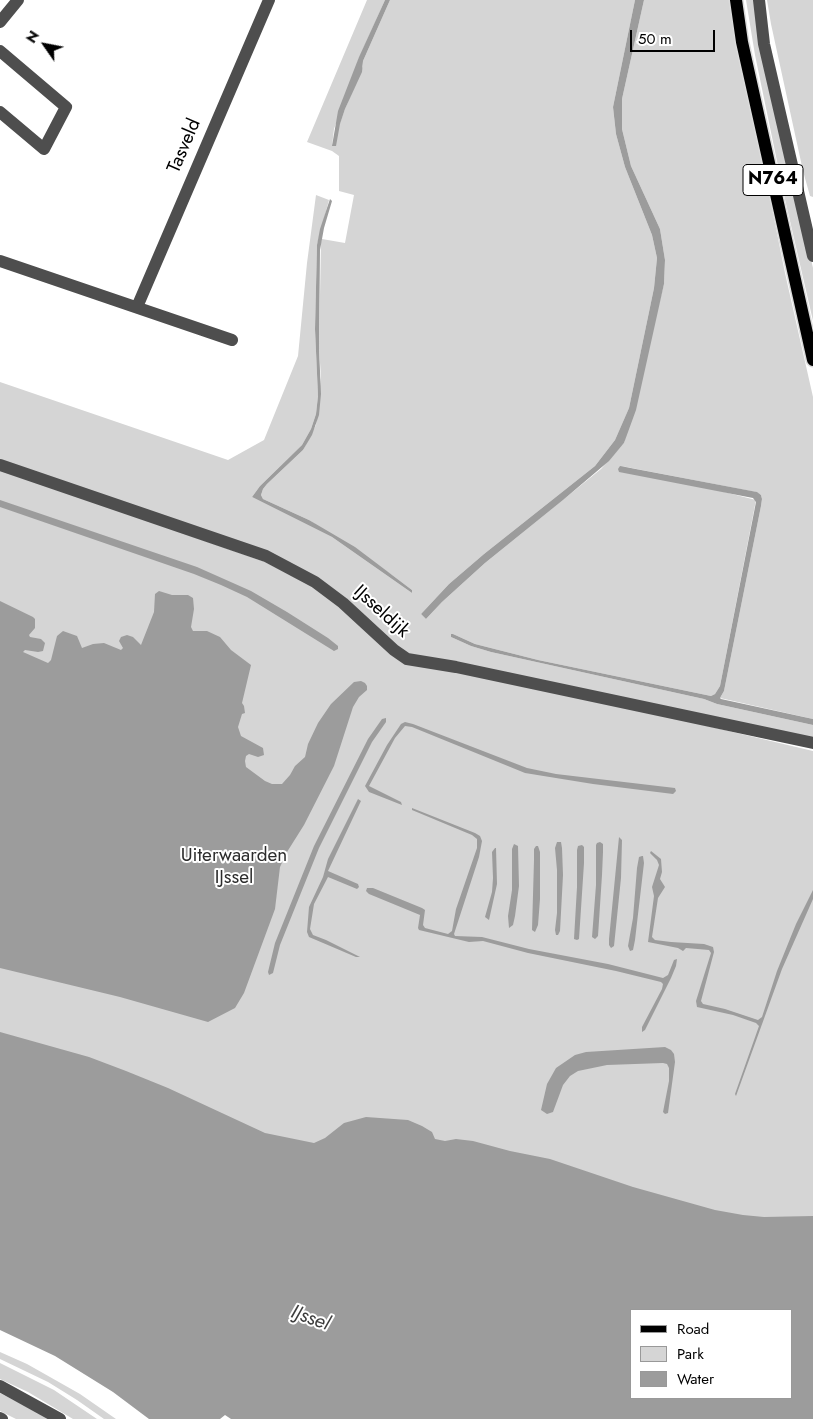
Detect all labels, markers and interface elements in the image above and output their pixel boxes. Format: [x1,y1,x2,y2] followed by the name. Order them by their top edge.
[20,20,70,70] north arrow
[633,20,718,52] scale bar
[21,27,44,47] text: N
[638,28,672,50] text: 50 m
[163,115,207,177] street label: Tasveld
[743,164,803,196] road number: N764
[348,581,414,643] street label: IJsseldijk
[181,845,287,889] park label: Uiterwaarden IJssel
[287,1301,333,1337] water label: IJssel
[630,1309,793,1399] legend
[677,1318,709,1340] text: Road
[677,1343,704,1365] text: Park
[677,1368,714,1390] text: Water

